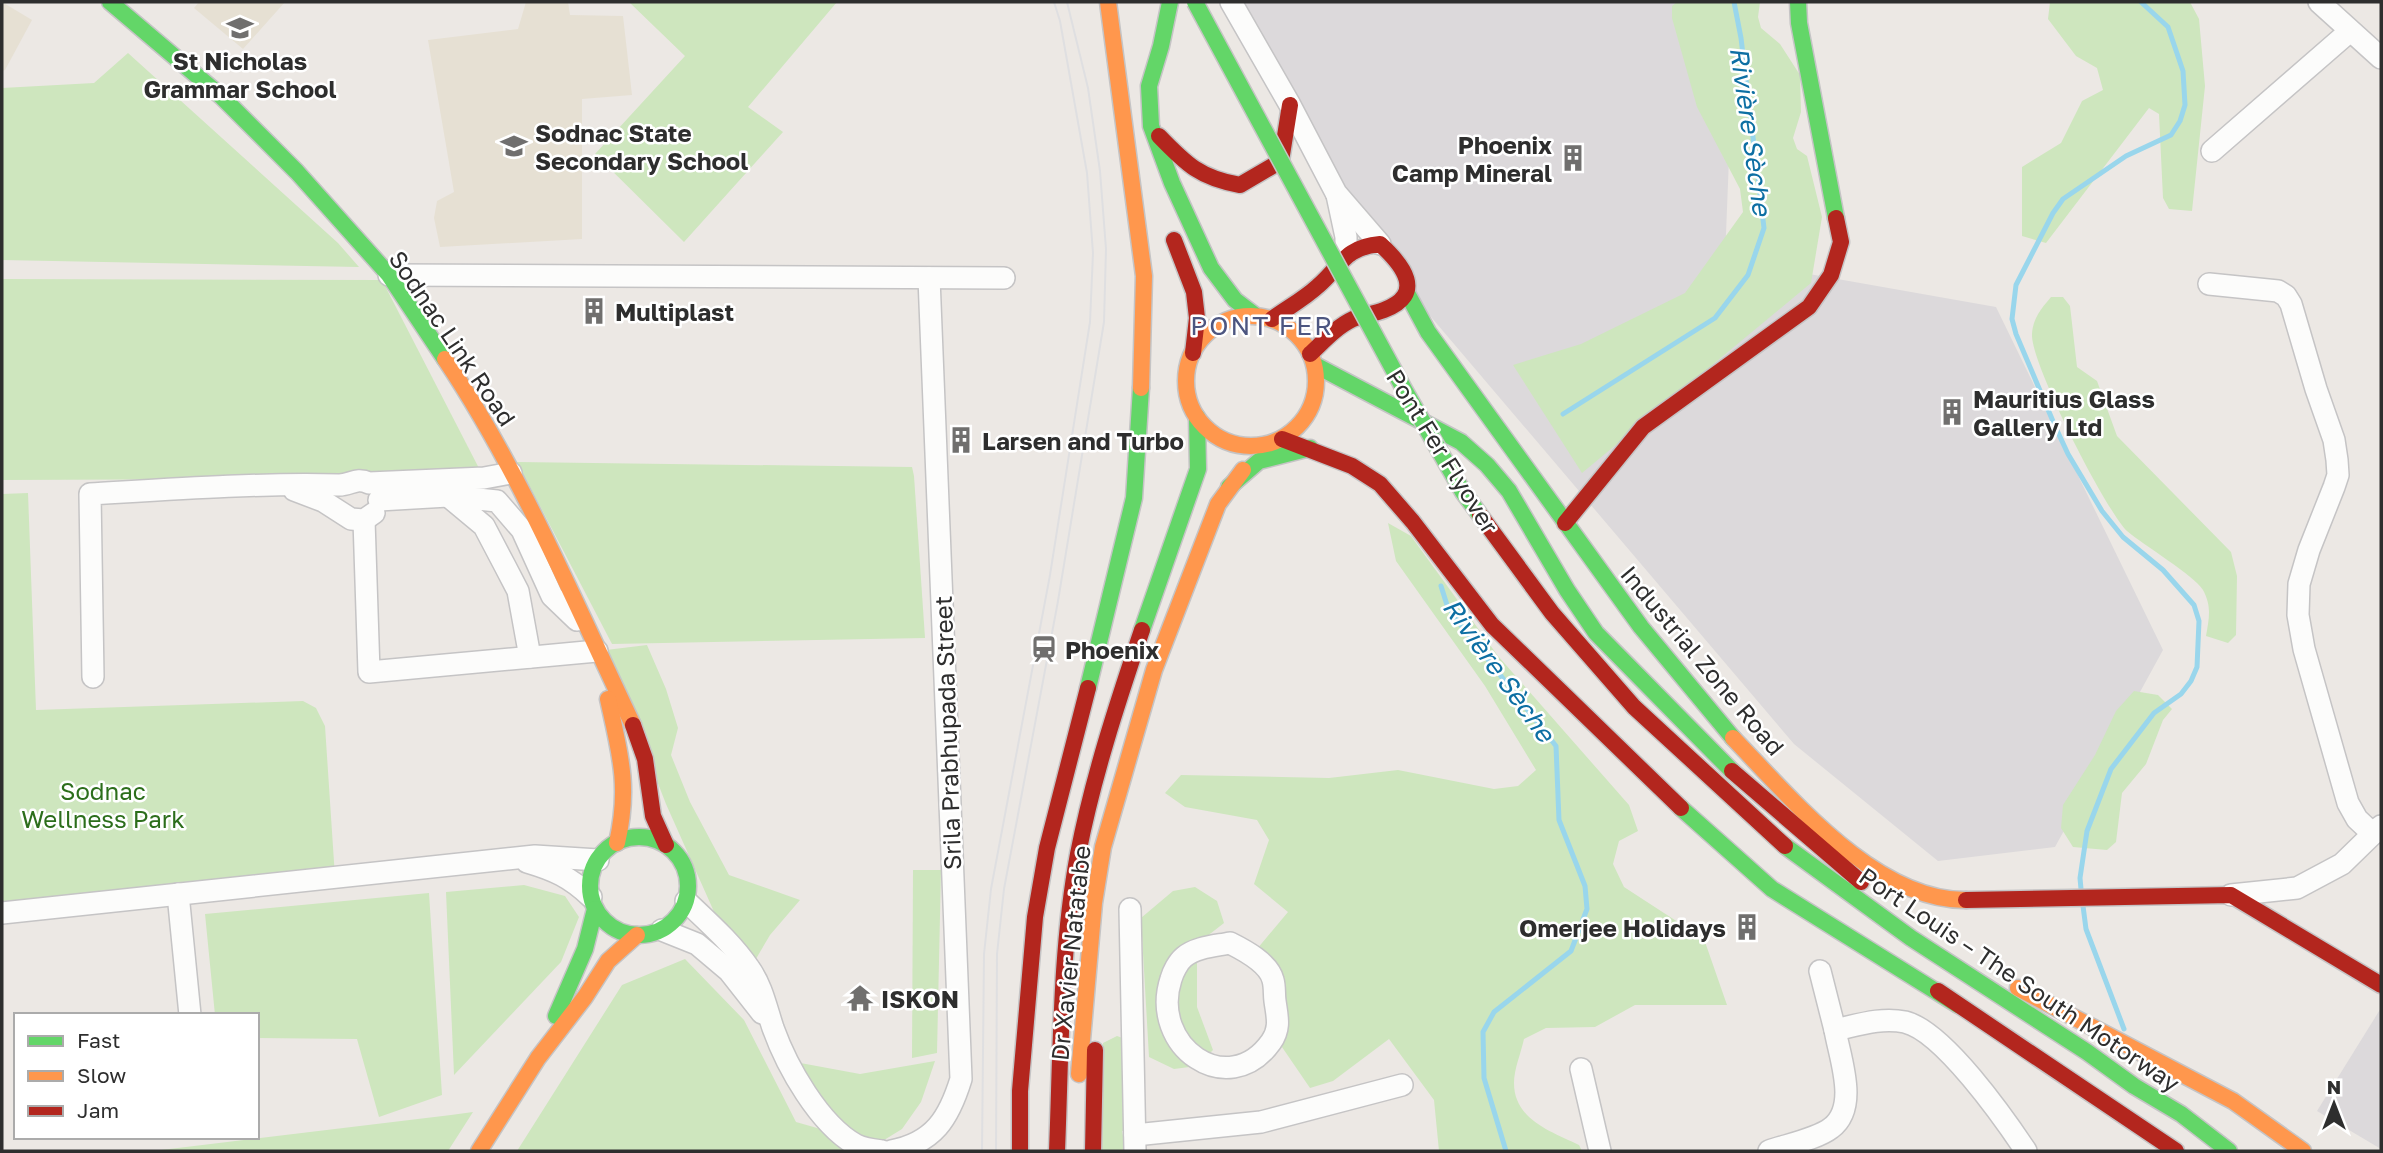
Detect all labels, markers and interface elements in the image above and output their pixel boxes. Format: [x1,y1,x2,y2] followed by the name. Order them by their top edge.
[225,13,255,43] school or university icon: St Nicholas Grammar School
[1724,45,1778,219] water label: Rivière Sèche
[143,46,337,103] place label: St Nicholas Grammar School
[535,118,748,175] place label: Sodnac State Secondary School
[1392,130,1552,187] place label: Phoenix Camp Mineral
[499,131,529,161] school or university icon: Sodnac State Secondary School
[1558,143,1588,173] building icon: Phoenix Camp Mineral
[384,245,522,431] street label: Sodnac Link Road
[579,296,609,326] building icon: Multiplast
[615,297,734,326] place label: Multiplast
[1190,310,1334,341] district label: PONT FER
[1381,364,1505,538] street label: Pont Fer Flyover
[1973,384,2155,441] place label: Mauritius Glass Gallery Ltd
[1937,397,1967,427] building icon: Mauritius Glass Gallery Ltd
[946,425,976,455] building icon: Larsen and Turbo
[982,426,1184,455] place label: Larsen and Turbo
[1615,559,1791,761] street label: Industrial Zone Road
[1437,592,1563,749] water label: Rivière Sèche
[928,595,966,871] street label: Srila Prabhupada Street
[1029,634,1059,664] station icon: Phoenix
[1065,635,1159,664] place label: Phoenix
[21,776,185,833] park label: Sodnac Wellness Park
[1044,844,1096,1062] street label: Dr Xavier Natatabe
[1854,861,2186,1097] street label: Port Louis – The South Motorway
[1732,912,1762,942] building icon: Omerjee Holidays
[1519,913,1726,942] place label: Omerjee Holidays
[845,983,875,1013] temple icon: ISKON
[881,984,959,1013] place label: ISKON
[14,1013,259,1139] legend
[77,1027,120,1053] text: Fast
[77,1062,126,1088] text: Slow
[2299,1069,2369,1139] north arrow
[2327,1075,2341,1098] text: N
[77,1097,119,1123] text: Jam

